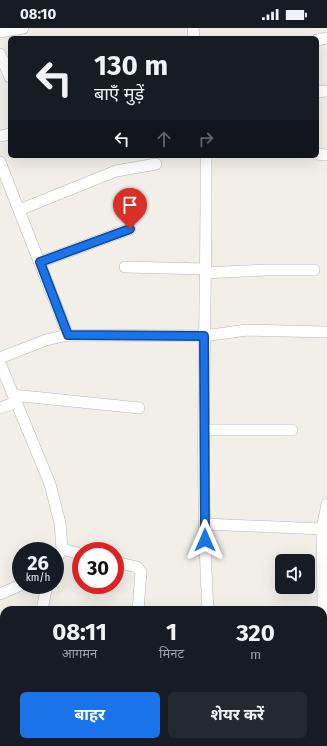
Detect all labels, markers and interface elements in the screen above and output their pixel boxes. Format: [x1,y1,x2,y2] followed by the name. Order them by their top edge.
[20,5,56,23] text: 08:10
[94,49,168,82] text: 130 m
[28,52,80,104] icon: left
[94,83,144,105] text: बाएँ मुड़ें
[111,128,133,150] icon: left
[153,128,175,150] icon: ahead
[195,128,217,150] icon: right
[113,188,147,229] pin
[119,194,141,216] icon: arrive
[184,519,226,561] position arrow
[72,542,124,594] speed limit sign: 30
[27,551,49,575] text: 26
[275,554,315,594] map controls
[275,554,315,594] button: sound
[26,572,50,584] text: km/h
[52,618,107,646] text: 08:11
[166,618,177,646] text: 1
[236,619,275,647] text: 320
[62,646,97,661] text: आगमन
[159,646,184,661] text: मिनट
[250,647,261,662] text: m
[20,692,160,738] button: बाहर
[168,692,307,738] button: शेयर करें

